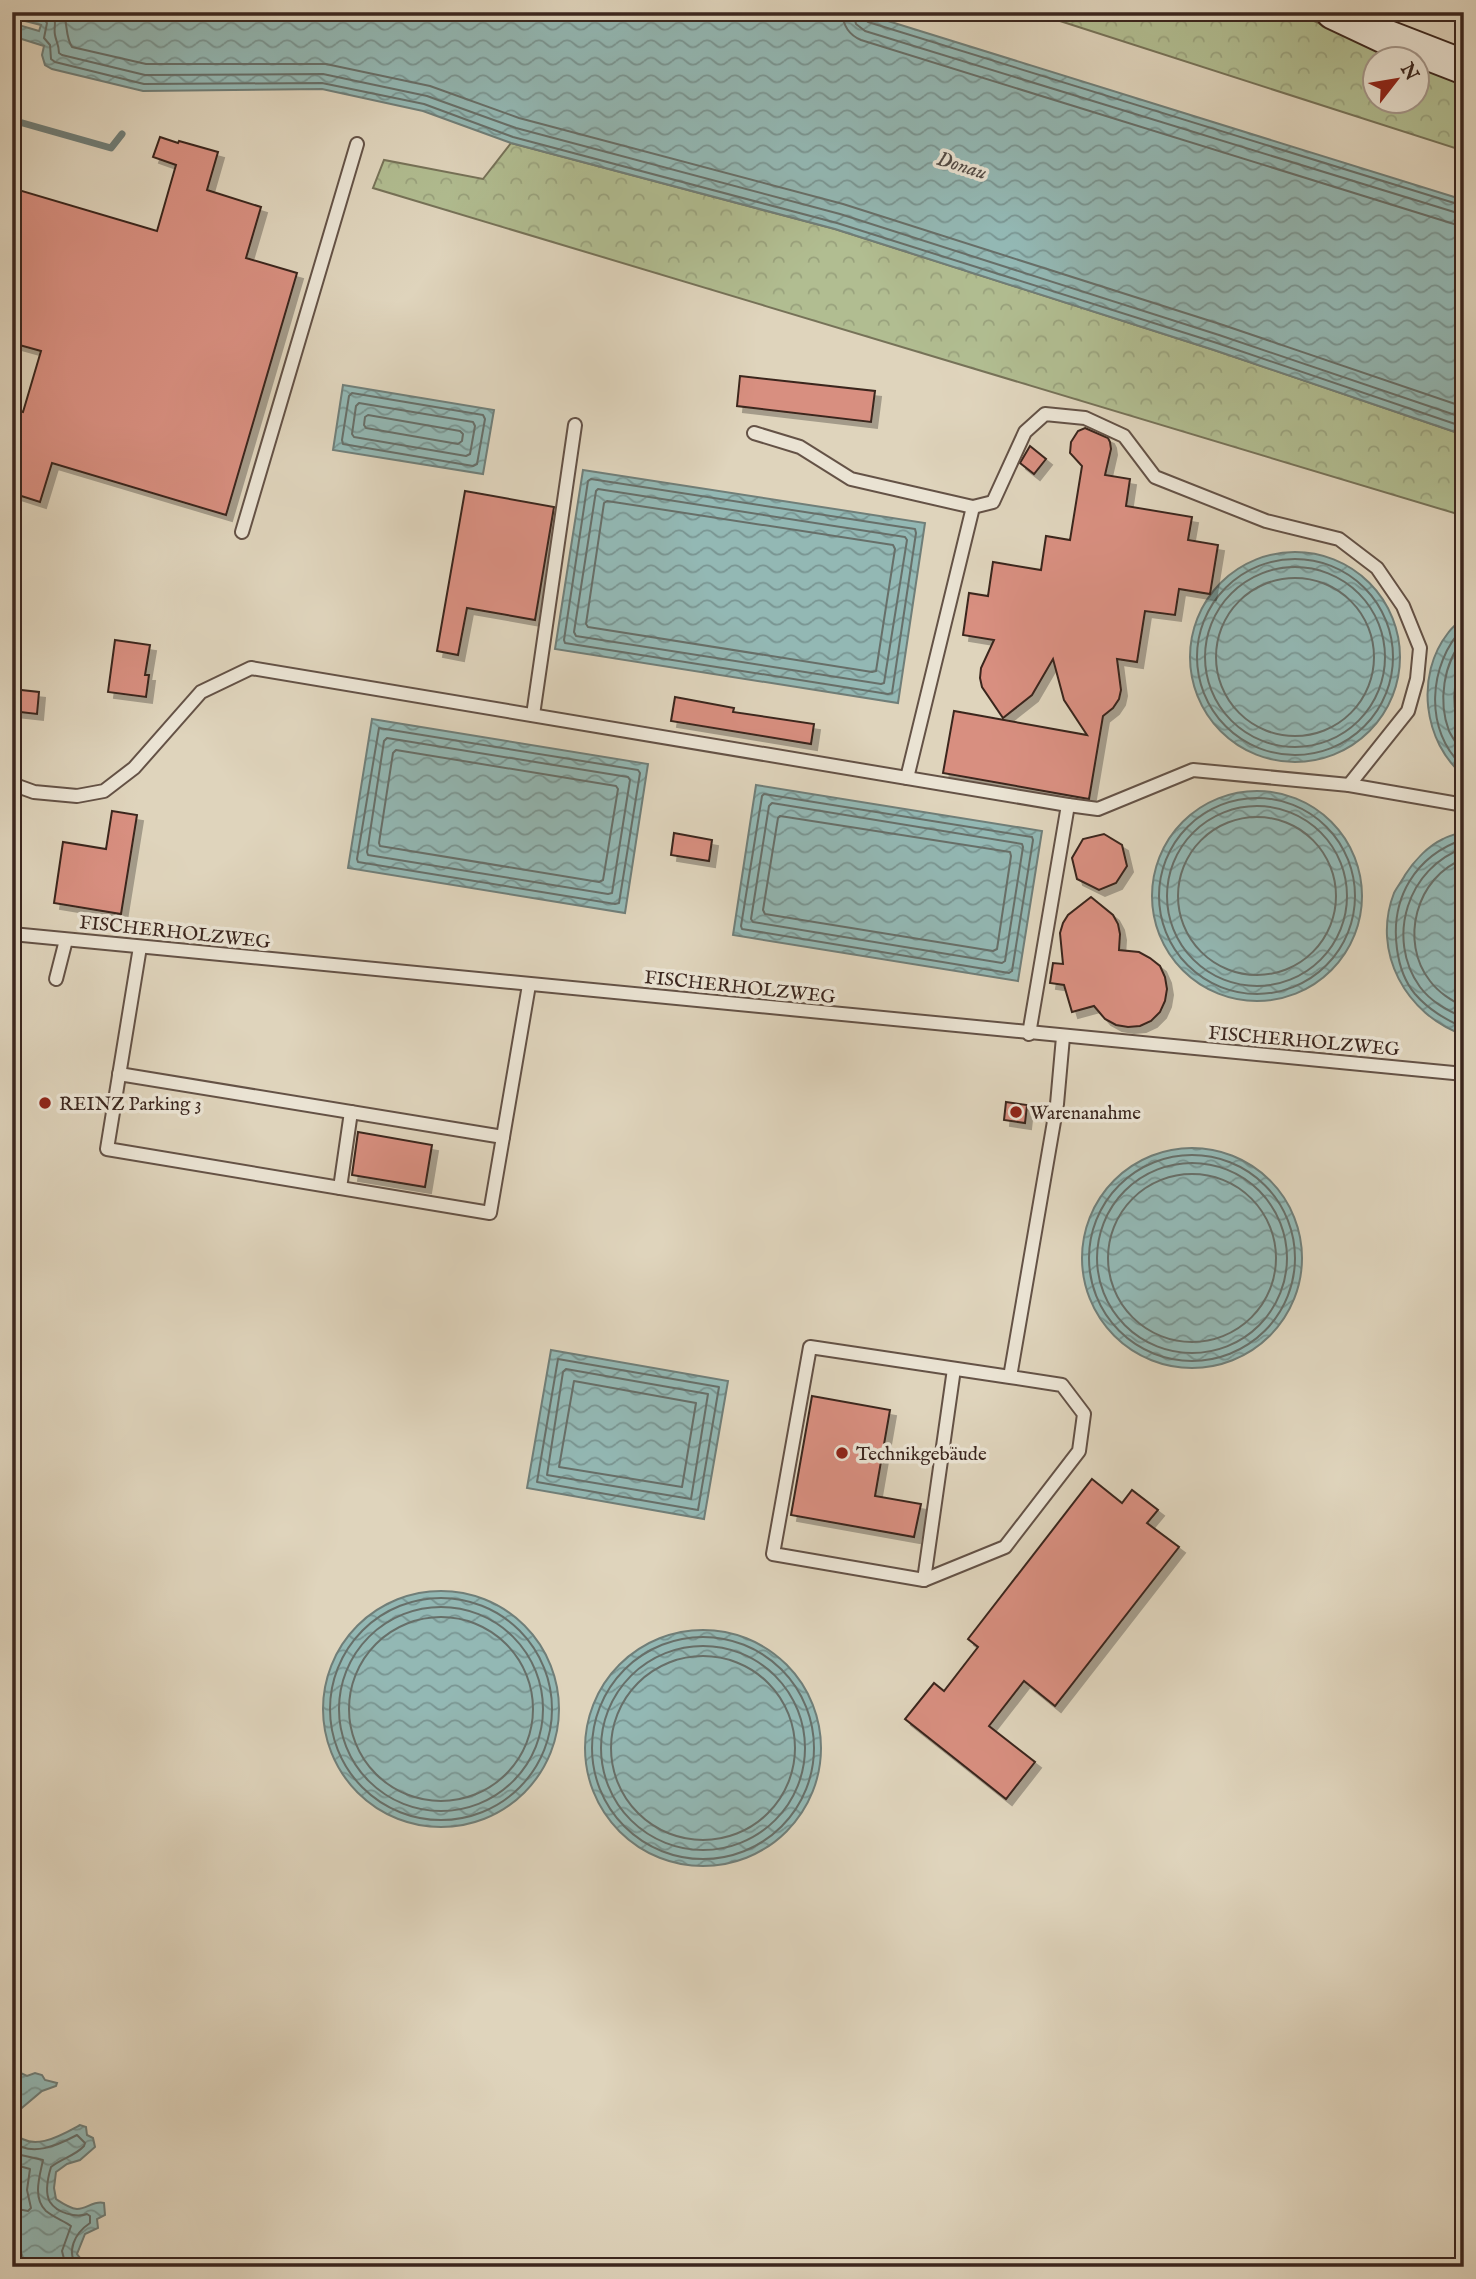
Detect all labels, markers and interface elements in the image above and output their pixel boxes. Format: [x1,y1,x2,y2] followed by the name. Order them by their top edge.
[1360,46,1430,116] north arrow
[1394,58,1424,86] text: N
[933,146,990,187] water label: Donau
[78,911,272,955] street label: FISCHERHOLZWEG
[643,966,837,1010] street label: FISCHERHOLZWEG
[1207,1022,1401,1062] street label: FISCHERHOLZWEG
[59,1093,202,1117] place label: REINZ Parking 3
[37,1095,53,1111] marker: REINZ Parking 3
[1030,1102,1141,1126] place label: Warenanahme
[1008,1104,1024,1120] marker: Warenanahme
[856,1443,987,1467] place label: Technikgebäude
[834,1445,850,1461] marker: Technikgebäude

